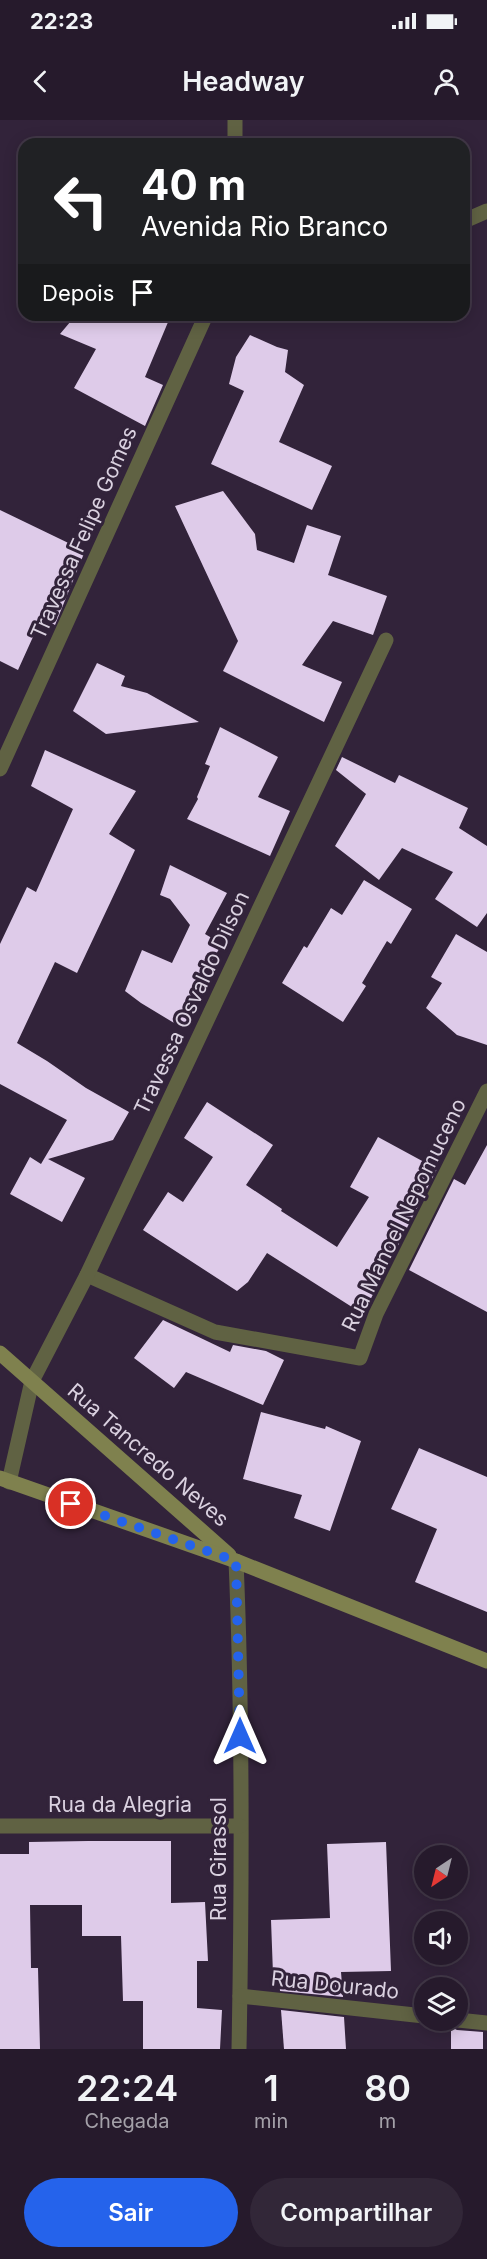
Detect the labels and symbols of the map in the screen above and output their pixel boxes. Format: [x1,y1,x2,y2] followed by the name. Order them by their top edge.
[25,423,142,643] street label: Travessa Felipe Gomes
[129,887,254,1119] street label: Travessa Osvaldo Dilson
[336,1094,471,1335] street label: Rua Manoel Nepomuceno
[63,1378,234,1531] street label: Rua Tancredo Neves
[45,1478,96,1529] pin
[208,1704,272,1768] position arrow
[48,1792,192,1817] street label: Rua da Alegria
[206,1797,231,1921] street label: Rua Girassol
[414,1845,468,1899] north arrow
[270,1965,400,2004] street label: Rua Dourado

